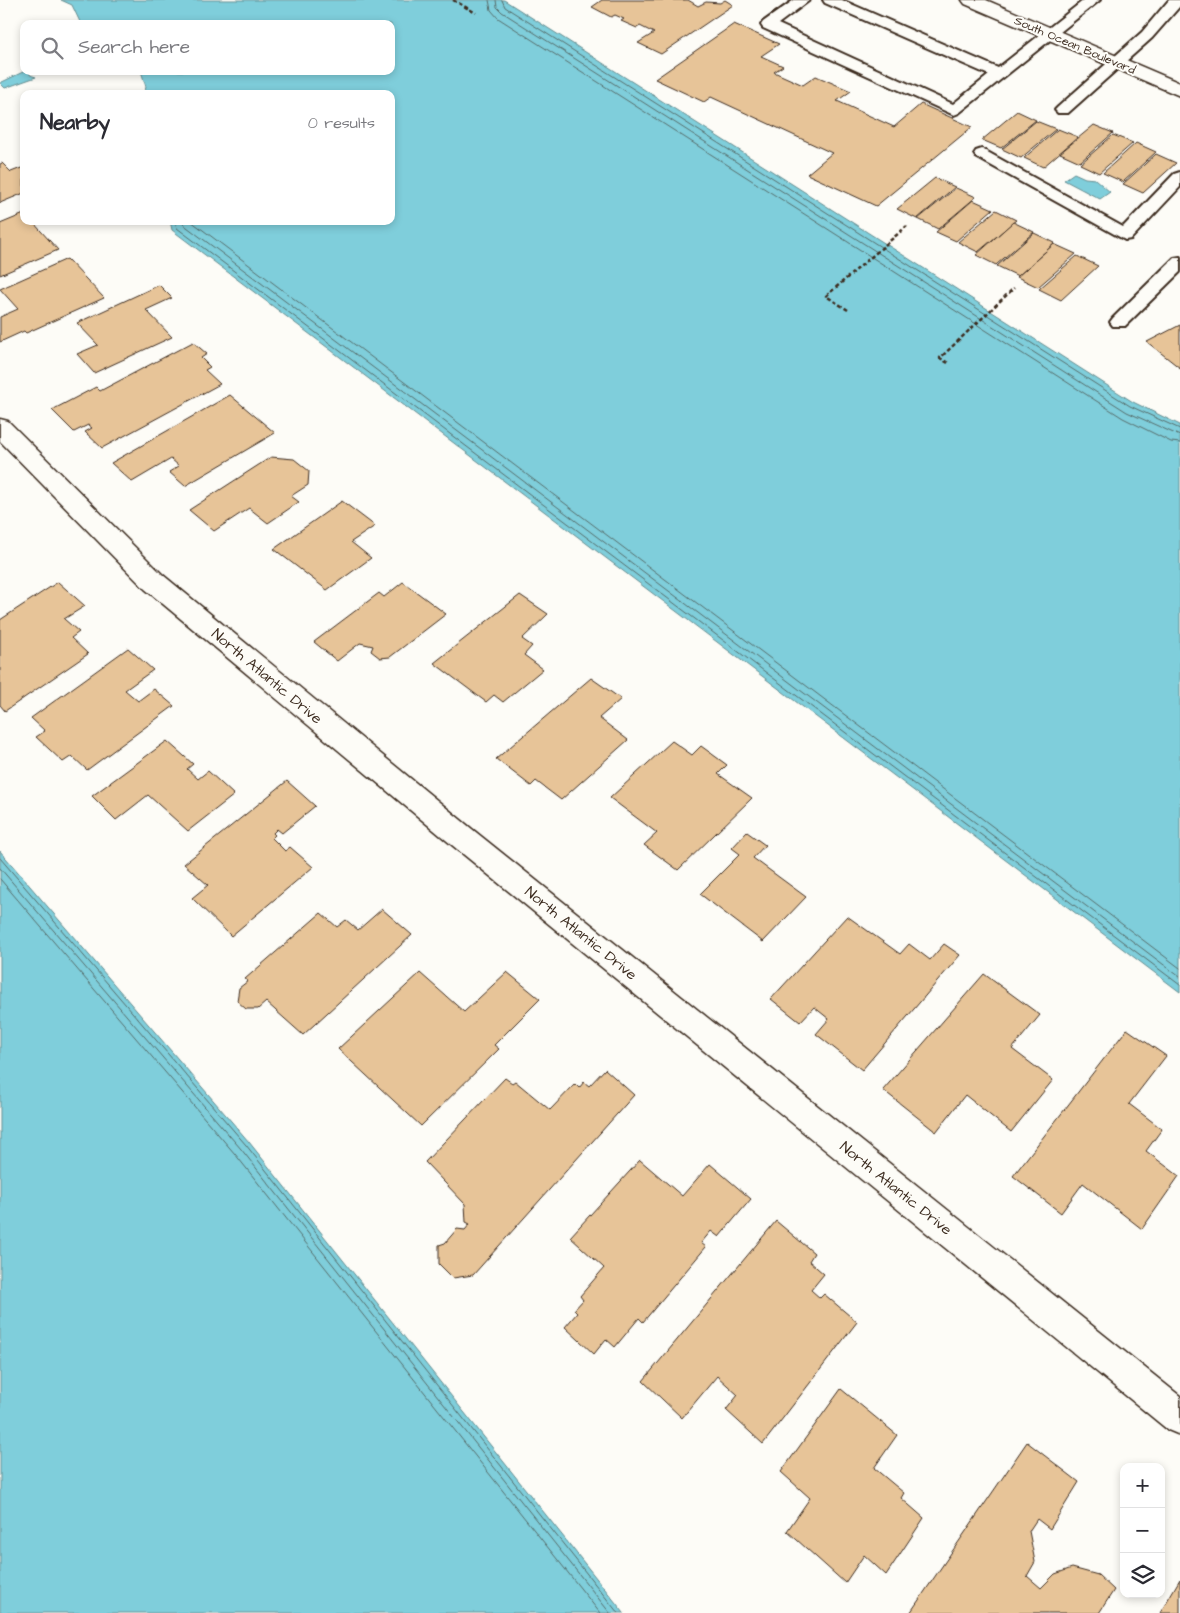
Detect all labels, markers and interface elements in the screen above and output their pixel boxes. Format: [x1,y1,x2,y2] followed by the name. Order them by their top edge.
[1012,12,1138,79] street label: South Ocean Boulevard
[20,20,395,75] search box
[38,34,66,62] icon: search
[78,34,190,61] text: Search here
[40,108,110,137] text: Nearby
[308,112,375,134] text: 0 results
[207,624,327,729] street label: North Atlantic Drive
[520,882,641,985] street label: North Atlantic Drive
[835,1137,956,1240] street label: North Atlantic Drive
[1120,1463,1165,1598] map controls
[1120,1463,1165,1508] button: +
[1120,1508,1165,1553] button: −
[1120,1553,1165,1598] button: layers

